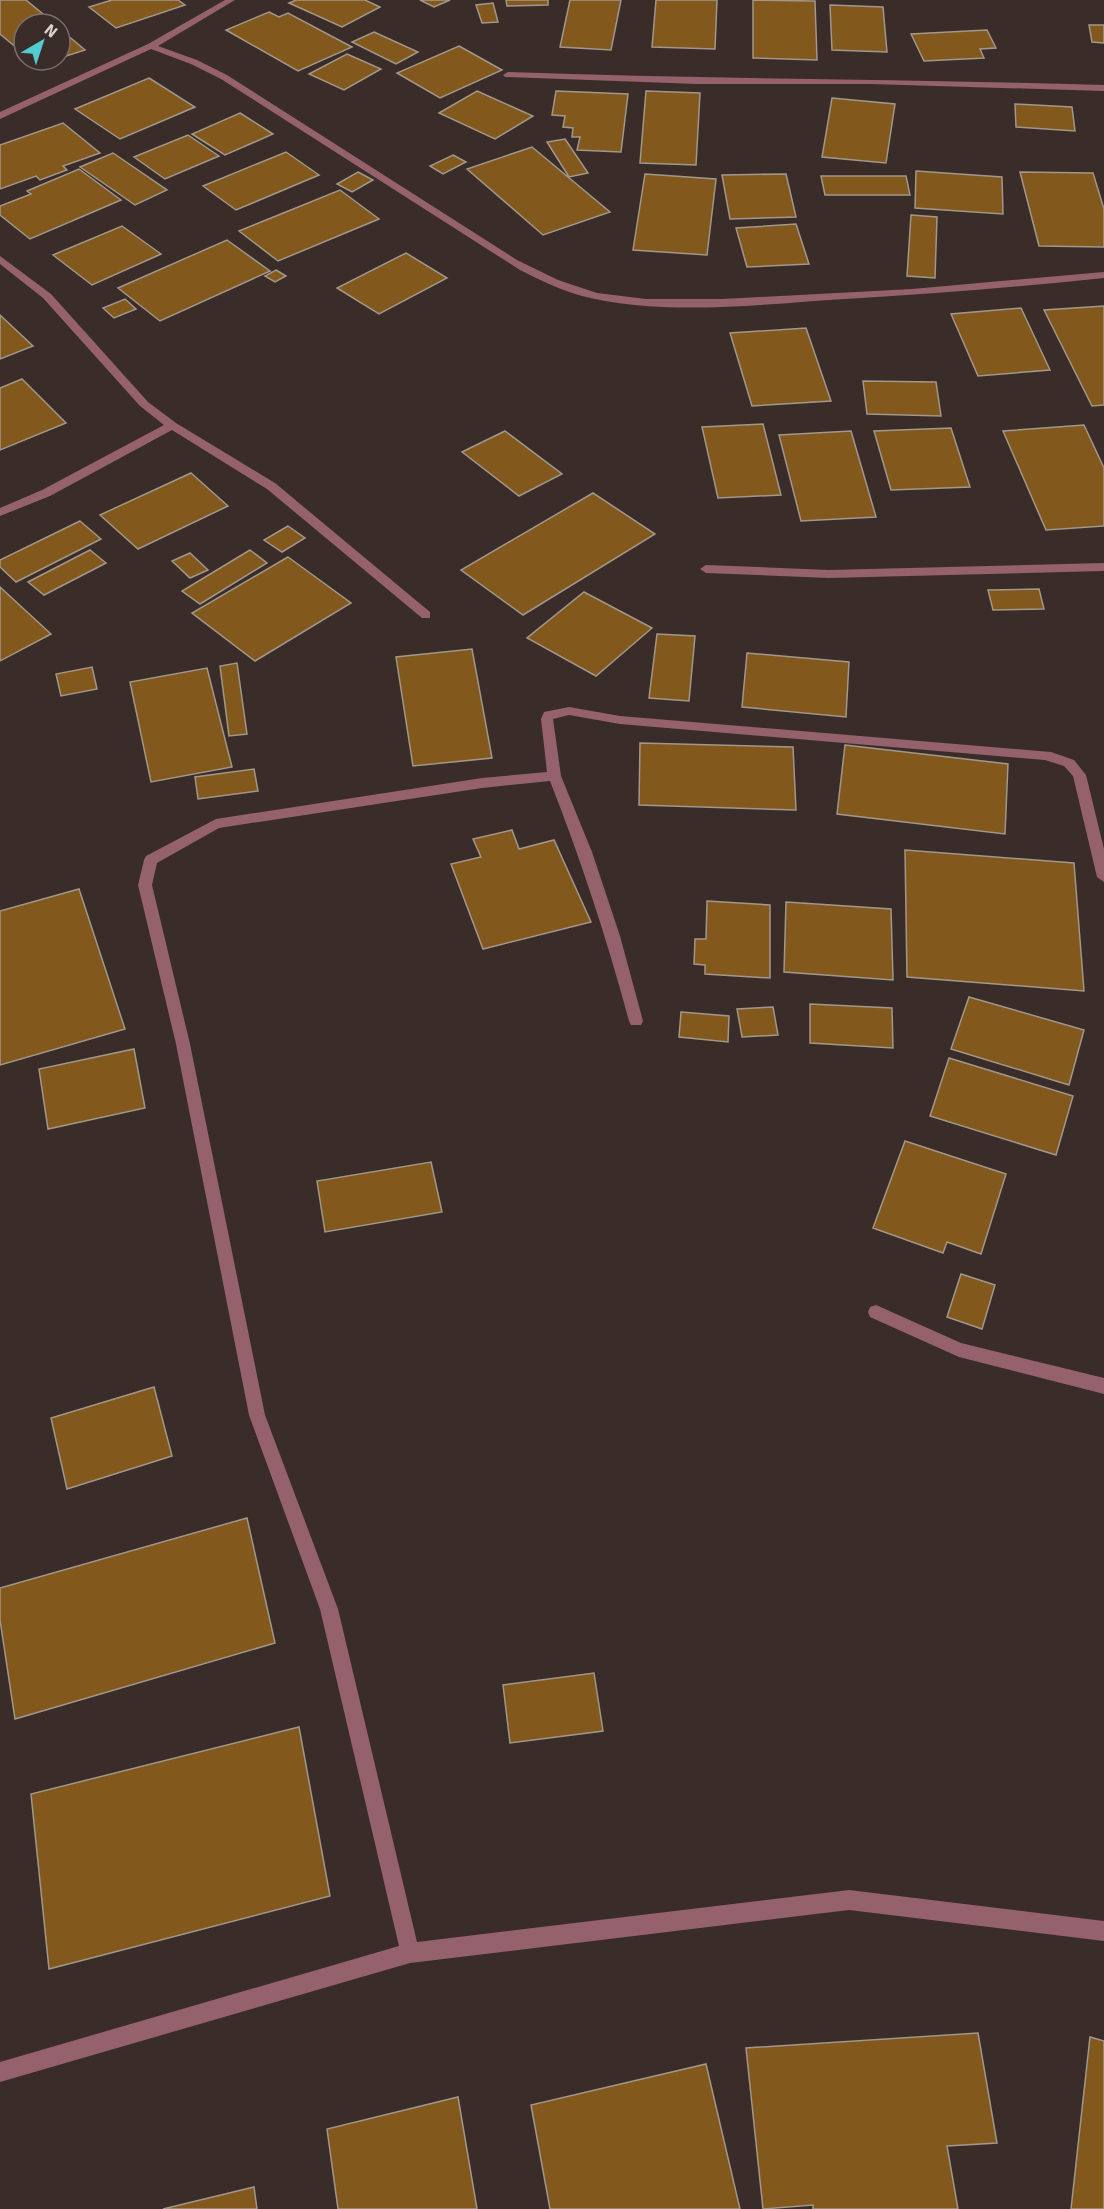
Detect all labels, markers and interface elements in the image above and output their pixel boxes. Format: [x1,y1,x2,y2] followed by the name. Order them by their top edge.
[12,12,72,72] north arrow
[40,20,61,42] text: N

